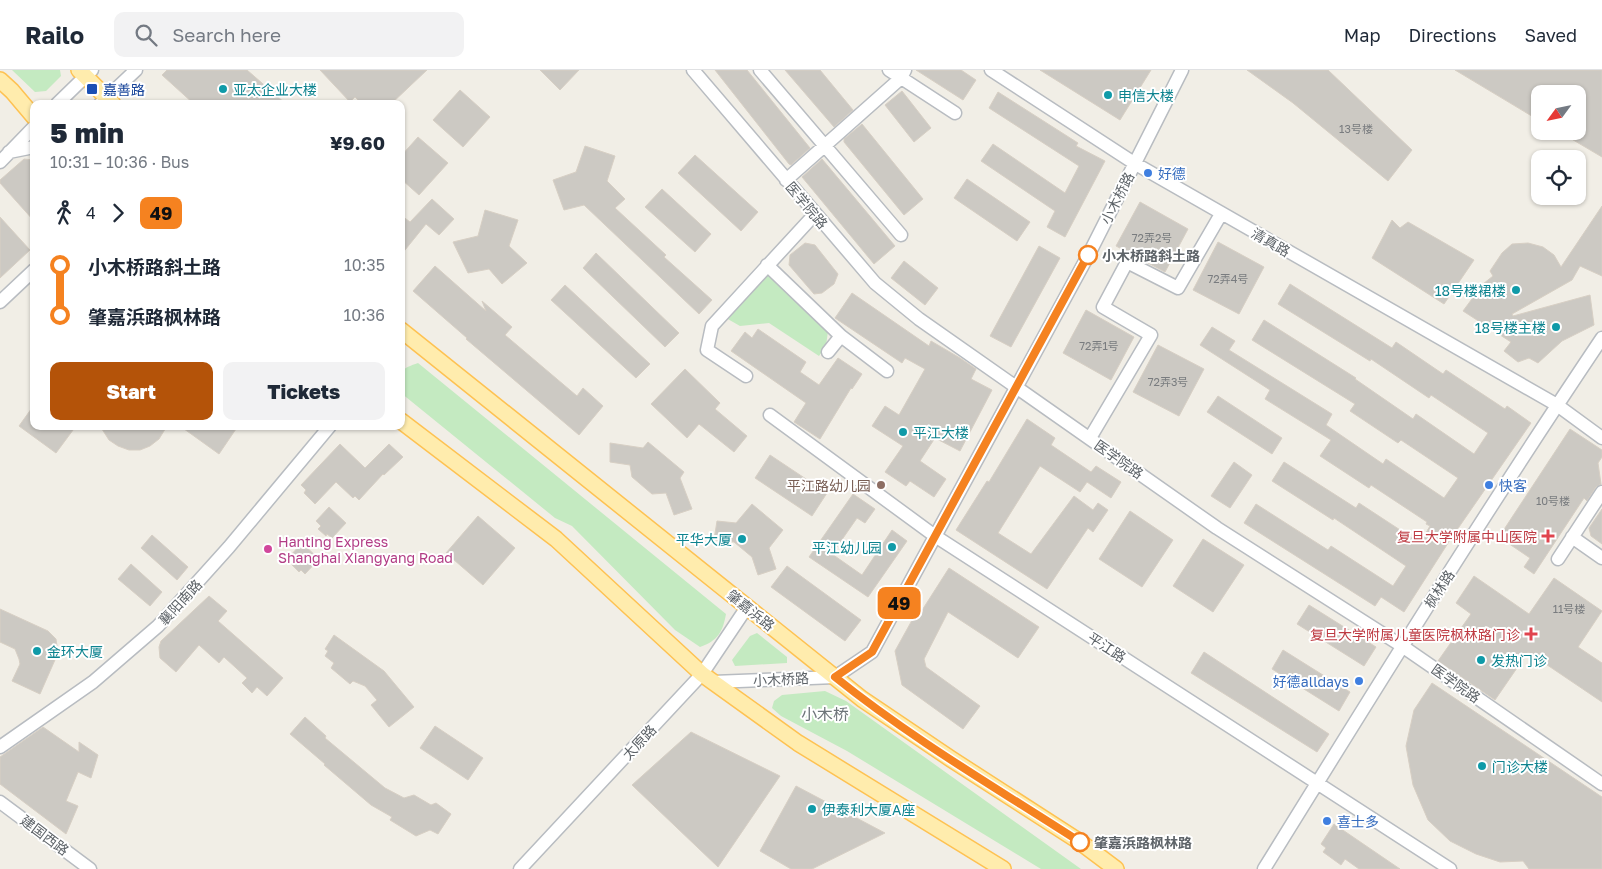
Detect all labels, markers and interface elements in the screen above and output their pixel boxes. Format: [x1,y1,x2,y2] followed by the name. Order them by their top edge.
[114,12,464,57] search box
[25,20,84,49] text: Railo
[132,21,160,49] icon: search
[172,23,281,46] text: Search here
[1344,24,1380,46] text: Map
[1408,24,1496,46] text: Directions
[1524,24,1577,46] text: Saved
[103,81,145,98] place label: 嘉善路
[233,81,317,98] place label: 亚太企业大楼
[85,82,99,96] marker: 嘉善路
[217,83,229,95] marker: 亚太企业大楼
[1531,85,1586,140] north arrow
[1531,85,1586,205] map controls
[1118,87,1174,104] place label: 申信大楼
[1102,89,1114,101] marker: 申信大楼
[50,116,124,149] text: 5 min
[1339,122,1373,135] house number: 13号楼
[330,131,385,154] text: ¥9.60
[1531,150,1586,205] button: locate
[50,152,189,172] text: 10:31 – 10:36 · Bus
[1158,165,1186,182] place label: 好德
[1142,167,1154,179] marker: 好德
[1097,169,1137,227] street label: 小木桥路
[782,178,832,232] street label: 医学院路
[50,199,78,227] icon: walk
[104,199,132,227] icon: forward
[150,202,172,224] text: 49
[86,203,96,223] text: 4
[1249,224,1293,260] street label: 清真路
[1132,231,1172,244] house number: 72弄2号
[1078,245,1098,265] marker: 小木桥路斜土路
[1102,247,1200,264] place label: 小木桥路斜土路
[88,255,221,278] text: 小木桥路斜土路
[344,255,385,275] text: 10:35
[1208,272,1248,285] house number: 72弄4号
[1435,282,1506,299] place label: 18号楼裙楼
[1510,284,1522,296] marker: 18号楼裙楼
[88,305,221,328] text: 肇嘉浜路枫林路
[343,305,385,325] text: 10:36
[1475,319,1546,336] place label: 18号楼主楼
[1550,321,1562,333] marker: 18号楼主楼
[1079,339,1119,352] house number: 72弄1号
[50,362,213,420] button: Start
[223,362,385,420] button: Tickets
[1148,375,1188,388] house number: 72弄3号
[913,424,969,441] place label: 平江大楼
[897,426,909,438] marker: 平江大楼
[1091,436,1147,482] street label: 医学院路
[787,477,871,494] place label: 平江路幼儿园
[1499,477,1527,494] place label: 快客
[875,479,887,491] marker: 平江路幼儿园
[1483,479,1495,491] marker: 快客
[1536,494,1570,507] house number: 10号楼
[1397,528,1537,545] place label: 复旦大学附属中山医院
[1541,529,1555,543] marker: 复旦大学附属中山医院
[676,531,732,548] place label: 平华大厦
[278,533,453,566] place label: Hanting Express Shanghai Xiangyang Road
[736,533,748,545] marker: 平华大厦
[812,539,882,556] place label: 平江幼儿园
[886,541,898,553] marker: 平江幼儿园
[262,543,274,555] marker: Hanting Express Shanghai Xiangyang Road
[1420,567,1458,611] street label: 枫林路
[155,576,205,628] street label: 襄阳南路
[724,586,778,634] street label: 肇嘉浜路
[876,587,922,619] line badge: 49
[888,592,910,614] text: 49
[1553,602,1585,615] house number: 11号楼
[1310,626,1520,643] place label: 复旦大学附属儿童医院枫林路门诊
[1524,627,1538,641] marker: 复旦大学附属儿童医院枫林路门诊
[1085,628,1129,666] street label: 平江路
[47,643,103,660] place label: 金环大厦
[31,645,43,657] marker: 金环大厦
[1491,652,1547,669] place label: 发热门诊
[1475,654,1487,666] marker: 发热门诊
[1428,660,1484,706] street label: 医学院路
[753,669,809,689] street label: 小木桥路
[1273,673,1349,690] place label: 好德alldays
[1353,675,1365,687] marker: 好德alldays
[801,704,849,724] district label: 小木桥
[618,721,660,763] street label: 太原路
[1492,758,1548,775] place label: 门诊大楼
[1476,760,1488,772] marker: 门诊大楼
[822,801,915,818] place label: 伊泰利大厦A座
[806,803,818,815] marker: 伊泰利大厦A座
[18,811,72,859] street label: 建国西路
[1337,813,1379,830] place label: 喜士多
[1321,815,1333,827] marker: 喜士多
[1070,832,1090,852] marker: 肇嘉浜路枫林路
[1094,834,1192,851] place label: 肇嘉浜路枫林路

